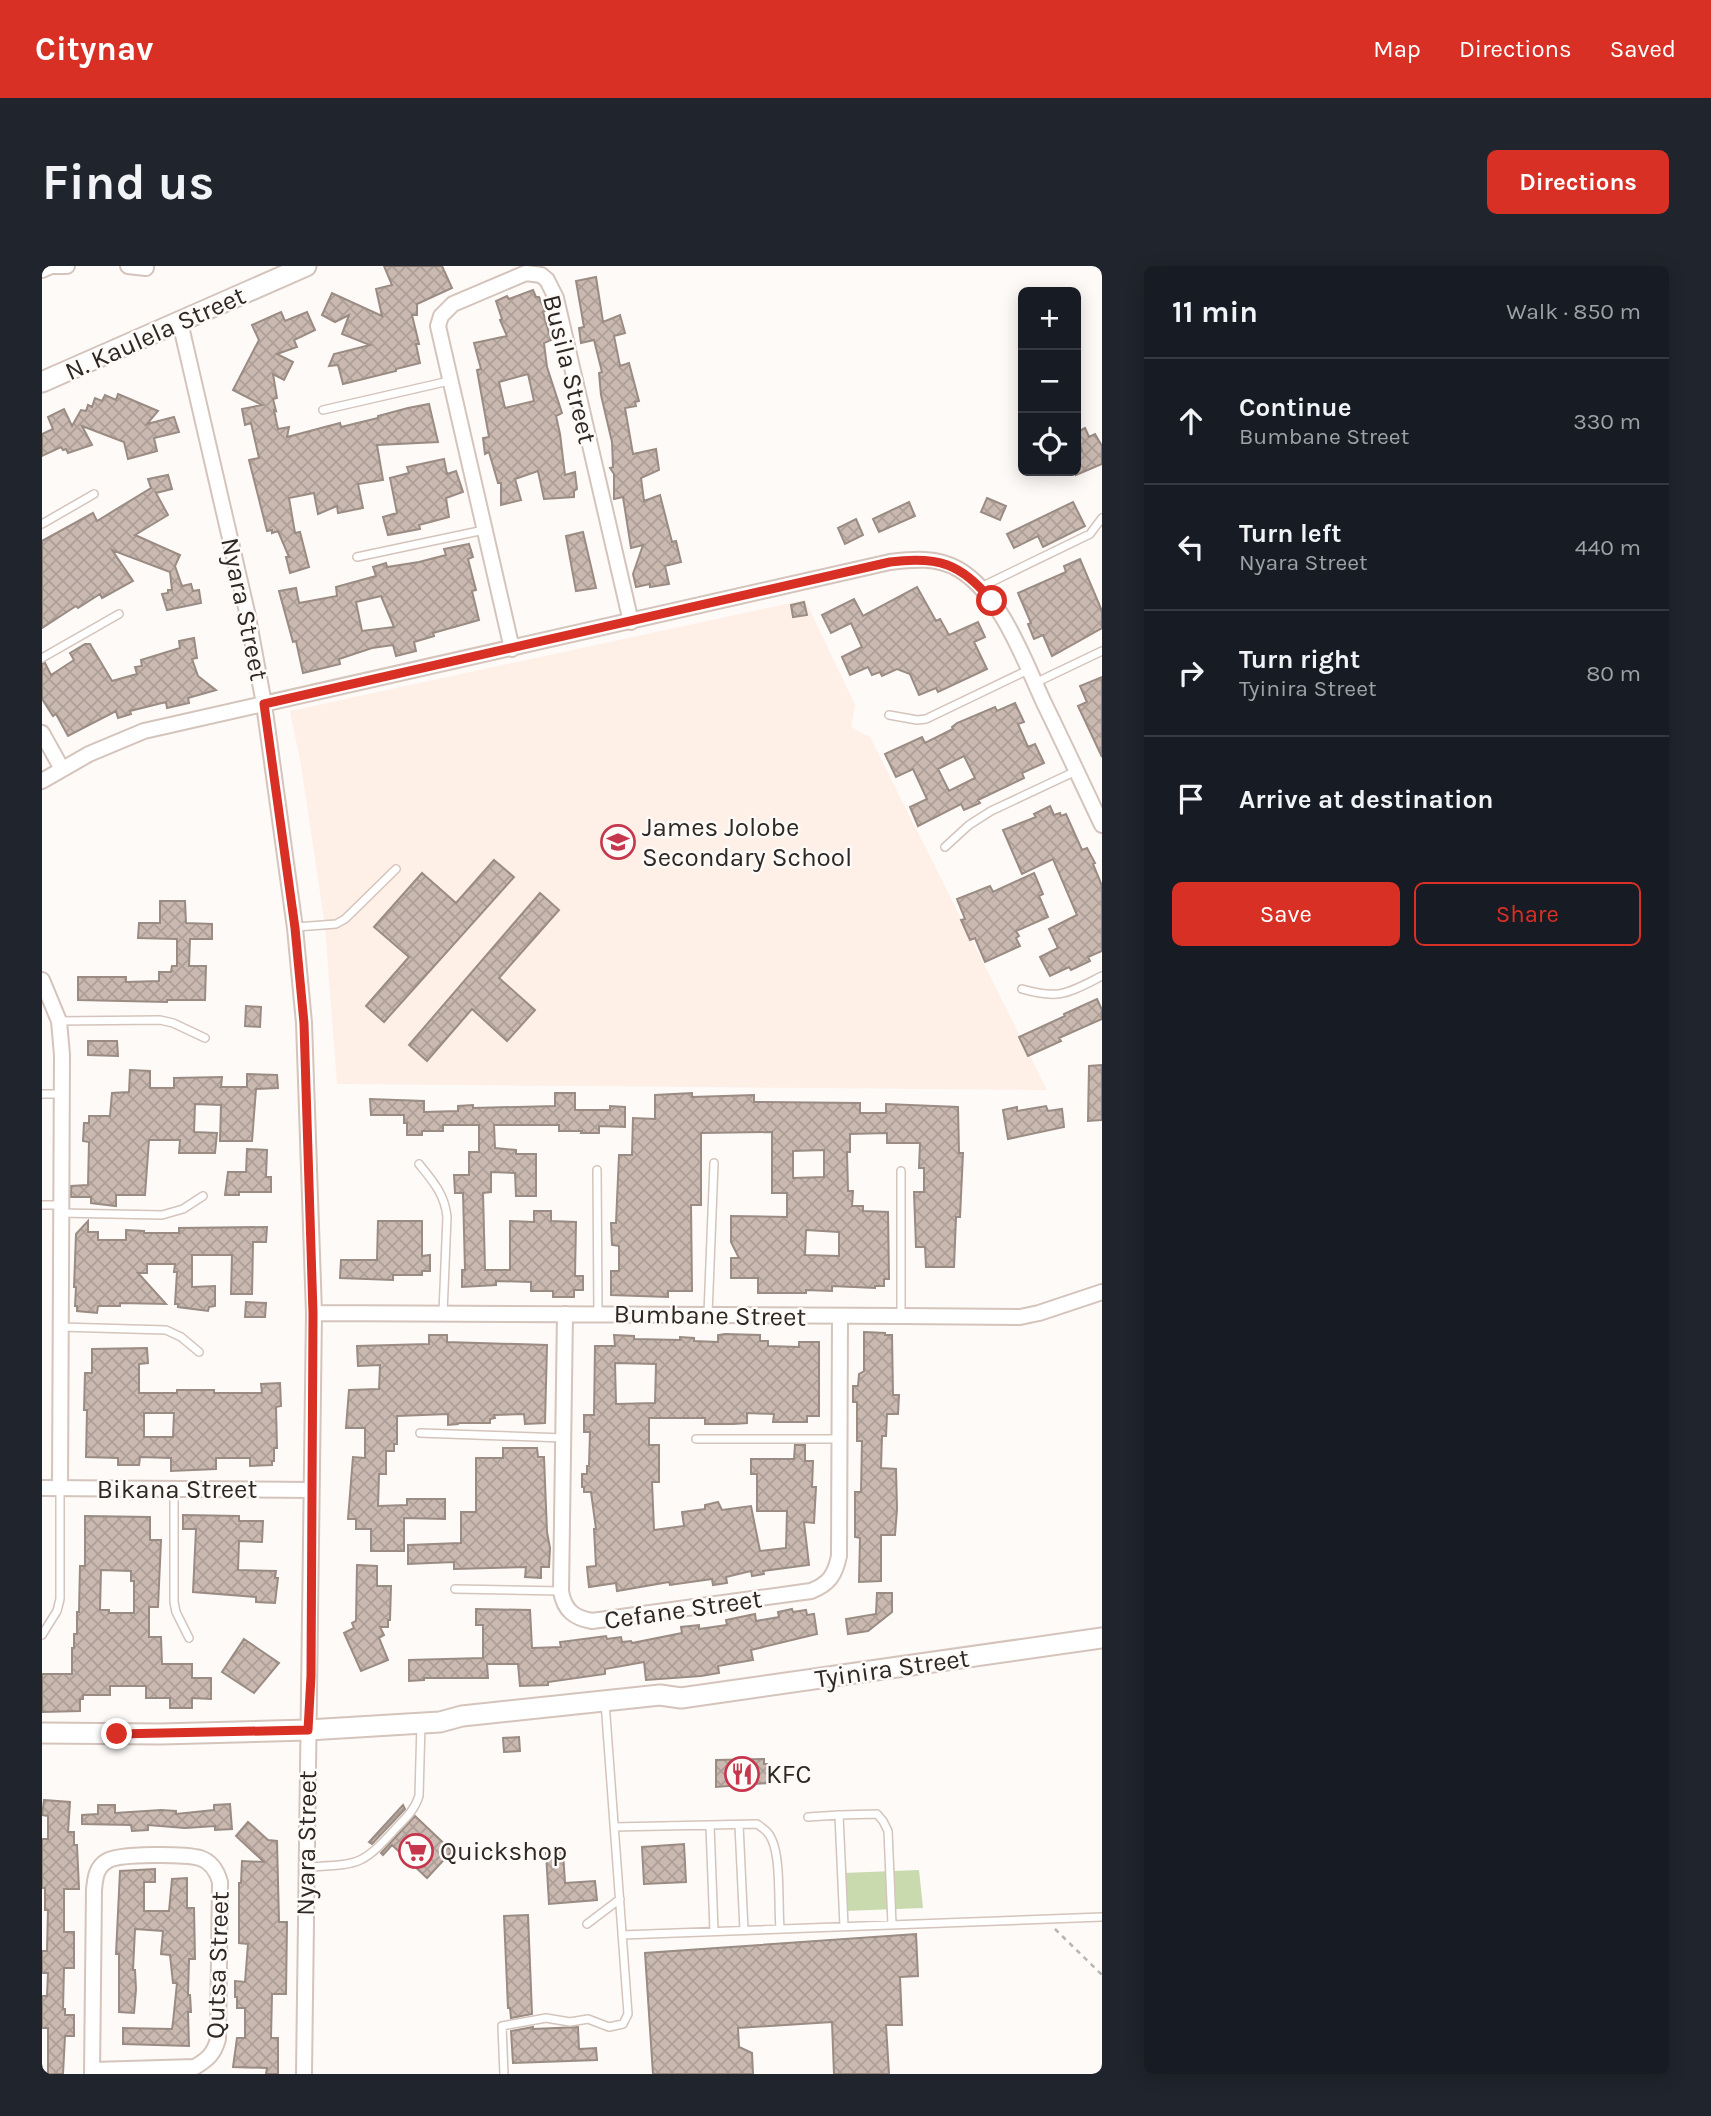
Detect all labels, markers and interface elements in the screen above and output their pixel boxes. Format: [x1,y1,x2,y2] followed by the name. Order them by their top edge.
[35,30,153,68] text: Citynav
[1373,35,1421,63] text: Map
[1459,35,1572,63] text: Directions
[1610,35,1676,63] text: Saved
[1487,150,1669,214] button: Directions
[42,154,214,211] text: Find us
[60,280,250,387] street label: N. Kaulela Street
[1018,287,1081,476] map controls
[1018,287,1081,350] button: +
[536,291,603,447] street label: Busila Street
[1172,294,1258,330] text: 11 min
[1506,298,1641,325] text: Walk · 850 m
[1018,350,1081,413] button: −
[1239,392,1351,423] text: Continue
[1172,402,1210,440] icon: ahead
[1573,408,1641,435] text: 330 m
[1018,413,1081,476] button: locate
[1239,423,1409,450] text: Bumbane Street
[1239,518,1341,549] text: Turn left
[1172,528,1210,566] icon: left
[1575,534,1641,561] text: 440 m
[214,535,275,684] street label: Nyara Street
[1239,549,1368,576] text: Nyara Street
[976,585,1007,616] route start
[1239,644,1360,675] text: Turn right
[1172,654,1210,692] icon: right
[1586,660,1641,687] text: 80 m
[1239,675,1377,702] text: Tyinira Street
[1172,780,1210,818] icon: arrive
[1239,784,1493,815] text: Arrive at destination
[642,812,852,873] place label: James Jolobe Secondary School
[599,823,637,861] school or university icon: James Jolobe Secondary School
[1172,882,1400,946] button: Save
[1414,882,1641,946] button: Share
[613,1298,807,1333] street label: Bumbane Street
[97,1474,257,1505] street label: Bikana Street
[602,1583,764,1636] street label: Cefane Street
[813,1642,971,1695] street label: Tyinira Street
[101,1718,132,1749] route end
[723,1755,761,1793] restaurant icon: KFC
[766,1759,811,1790] place label: KFC
[290,1770,323,1916] street label: Nyara Street
[397,1832,435,1870] supermarket icon: Quickshop
[440,1836,567,1867] place label: Quickshop
[199,1890,236,2040] street label: Qutsa Street

